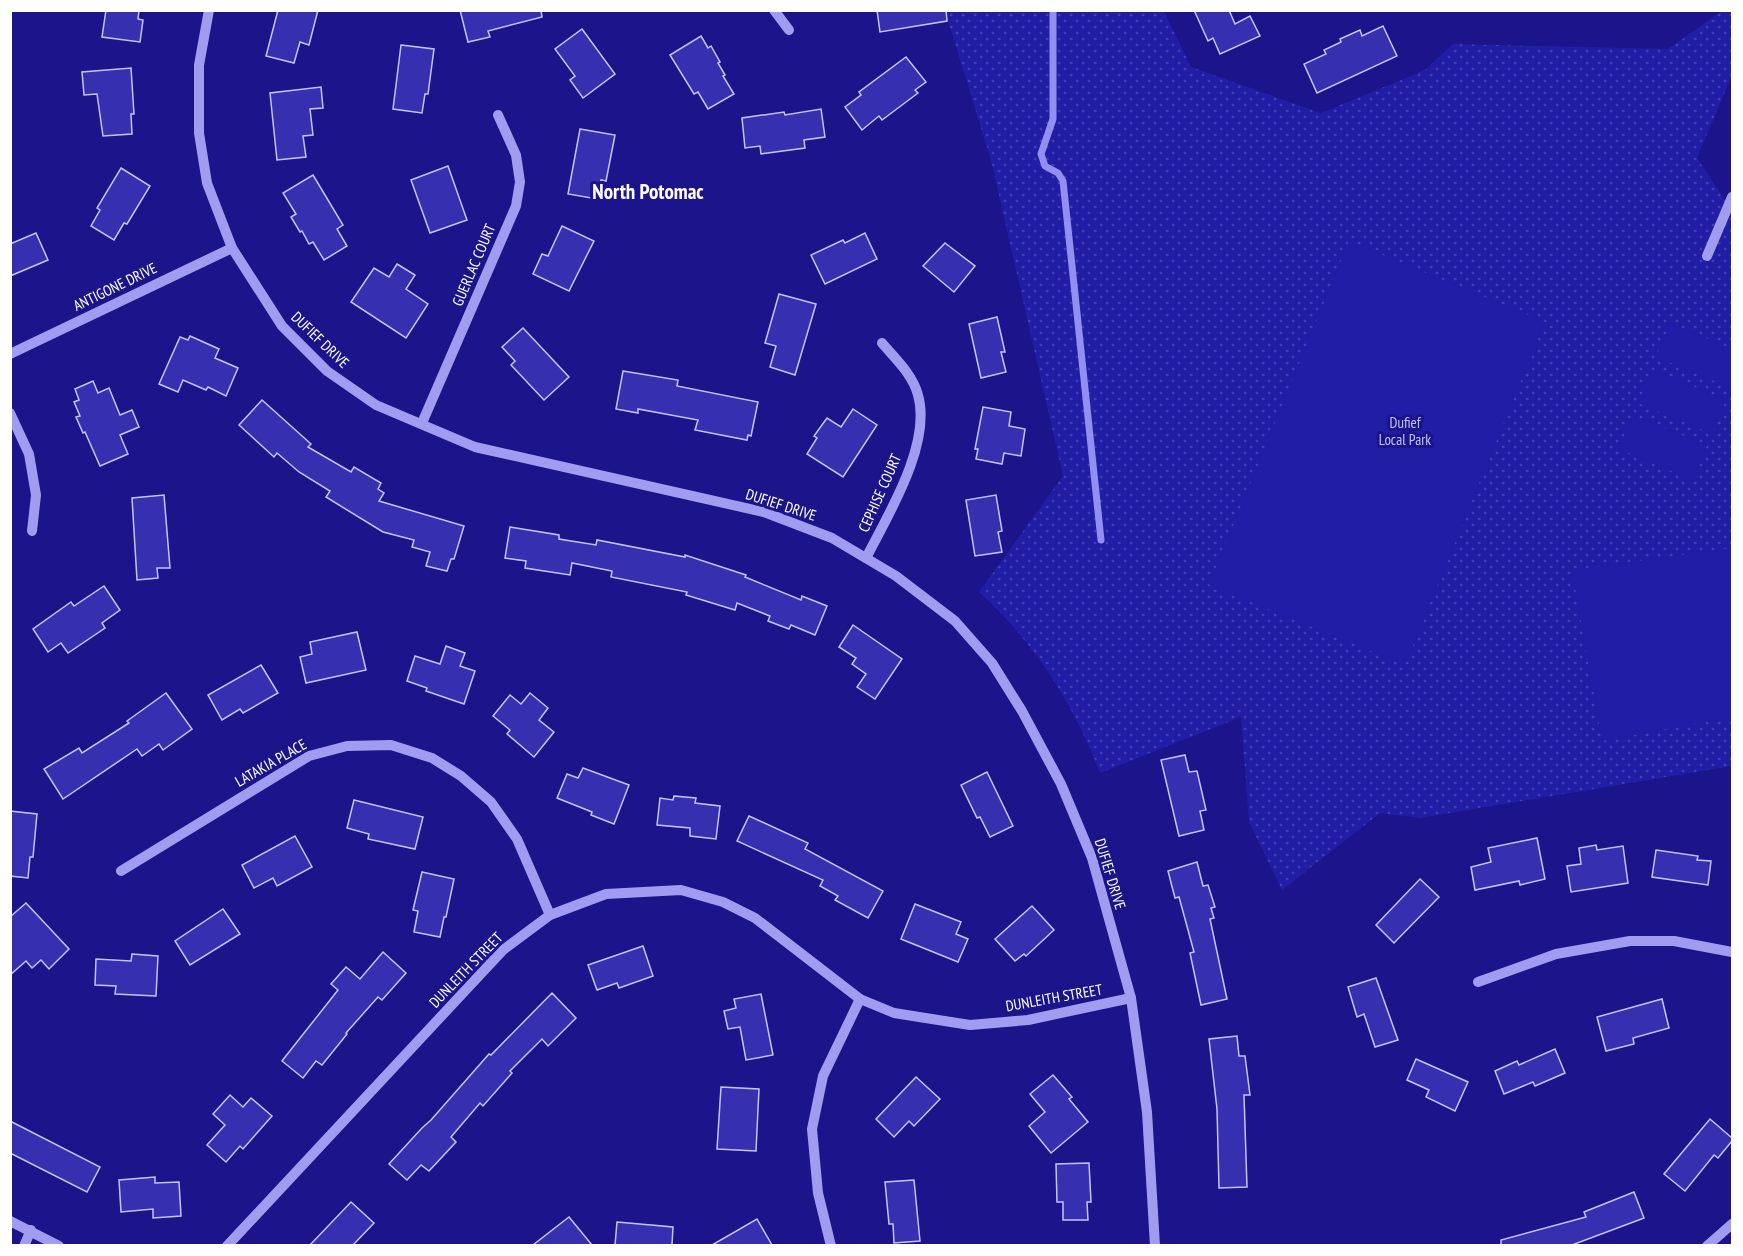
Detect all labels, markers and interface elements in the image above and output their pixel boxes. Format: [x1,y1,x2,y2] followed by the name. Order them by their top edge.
[592,178,704,205] district label: North Potomac
[448,221,499,309] street label: GUERLAC COURT
[70,258,160,315] street label: ANTIGONE DRIVE
[287,307,353,372] street label: DUFIEF DRIVE
[1379,413,1431,449] park label: Dufief Local Park
[854,451,905,535] street label: CEPHISE COURT
[743,484,819,525] street label: DUFIEF DRIVE
[232,734,310,791] street label: LATAKIA PLACE
[1091,836,1130,912] street label: DUFIEF DRIVE
[425,928,507,1011] street label: DUNLEITH STREET
[1004,980,1104,1015] street label: DUNLEITH STREET

